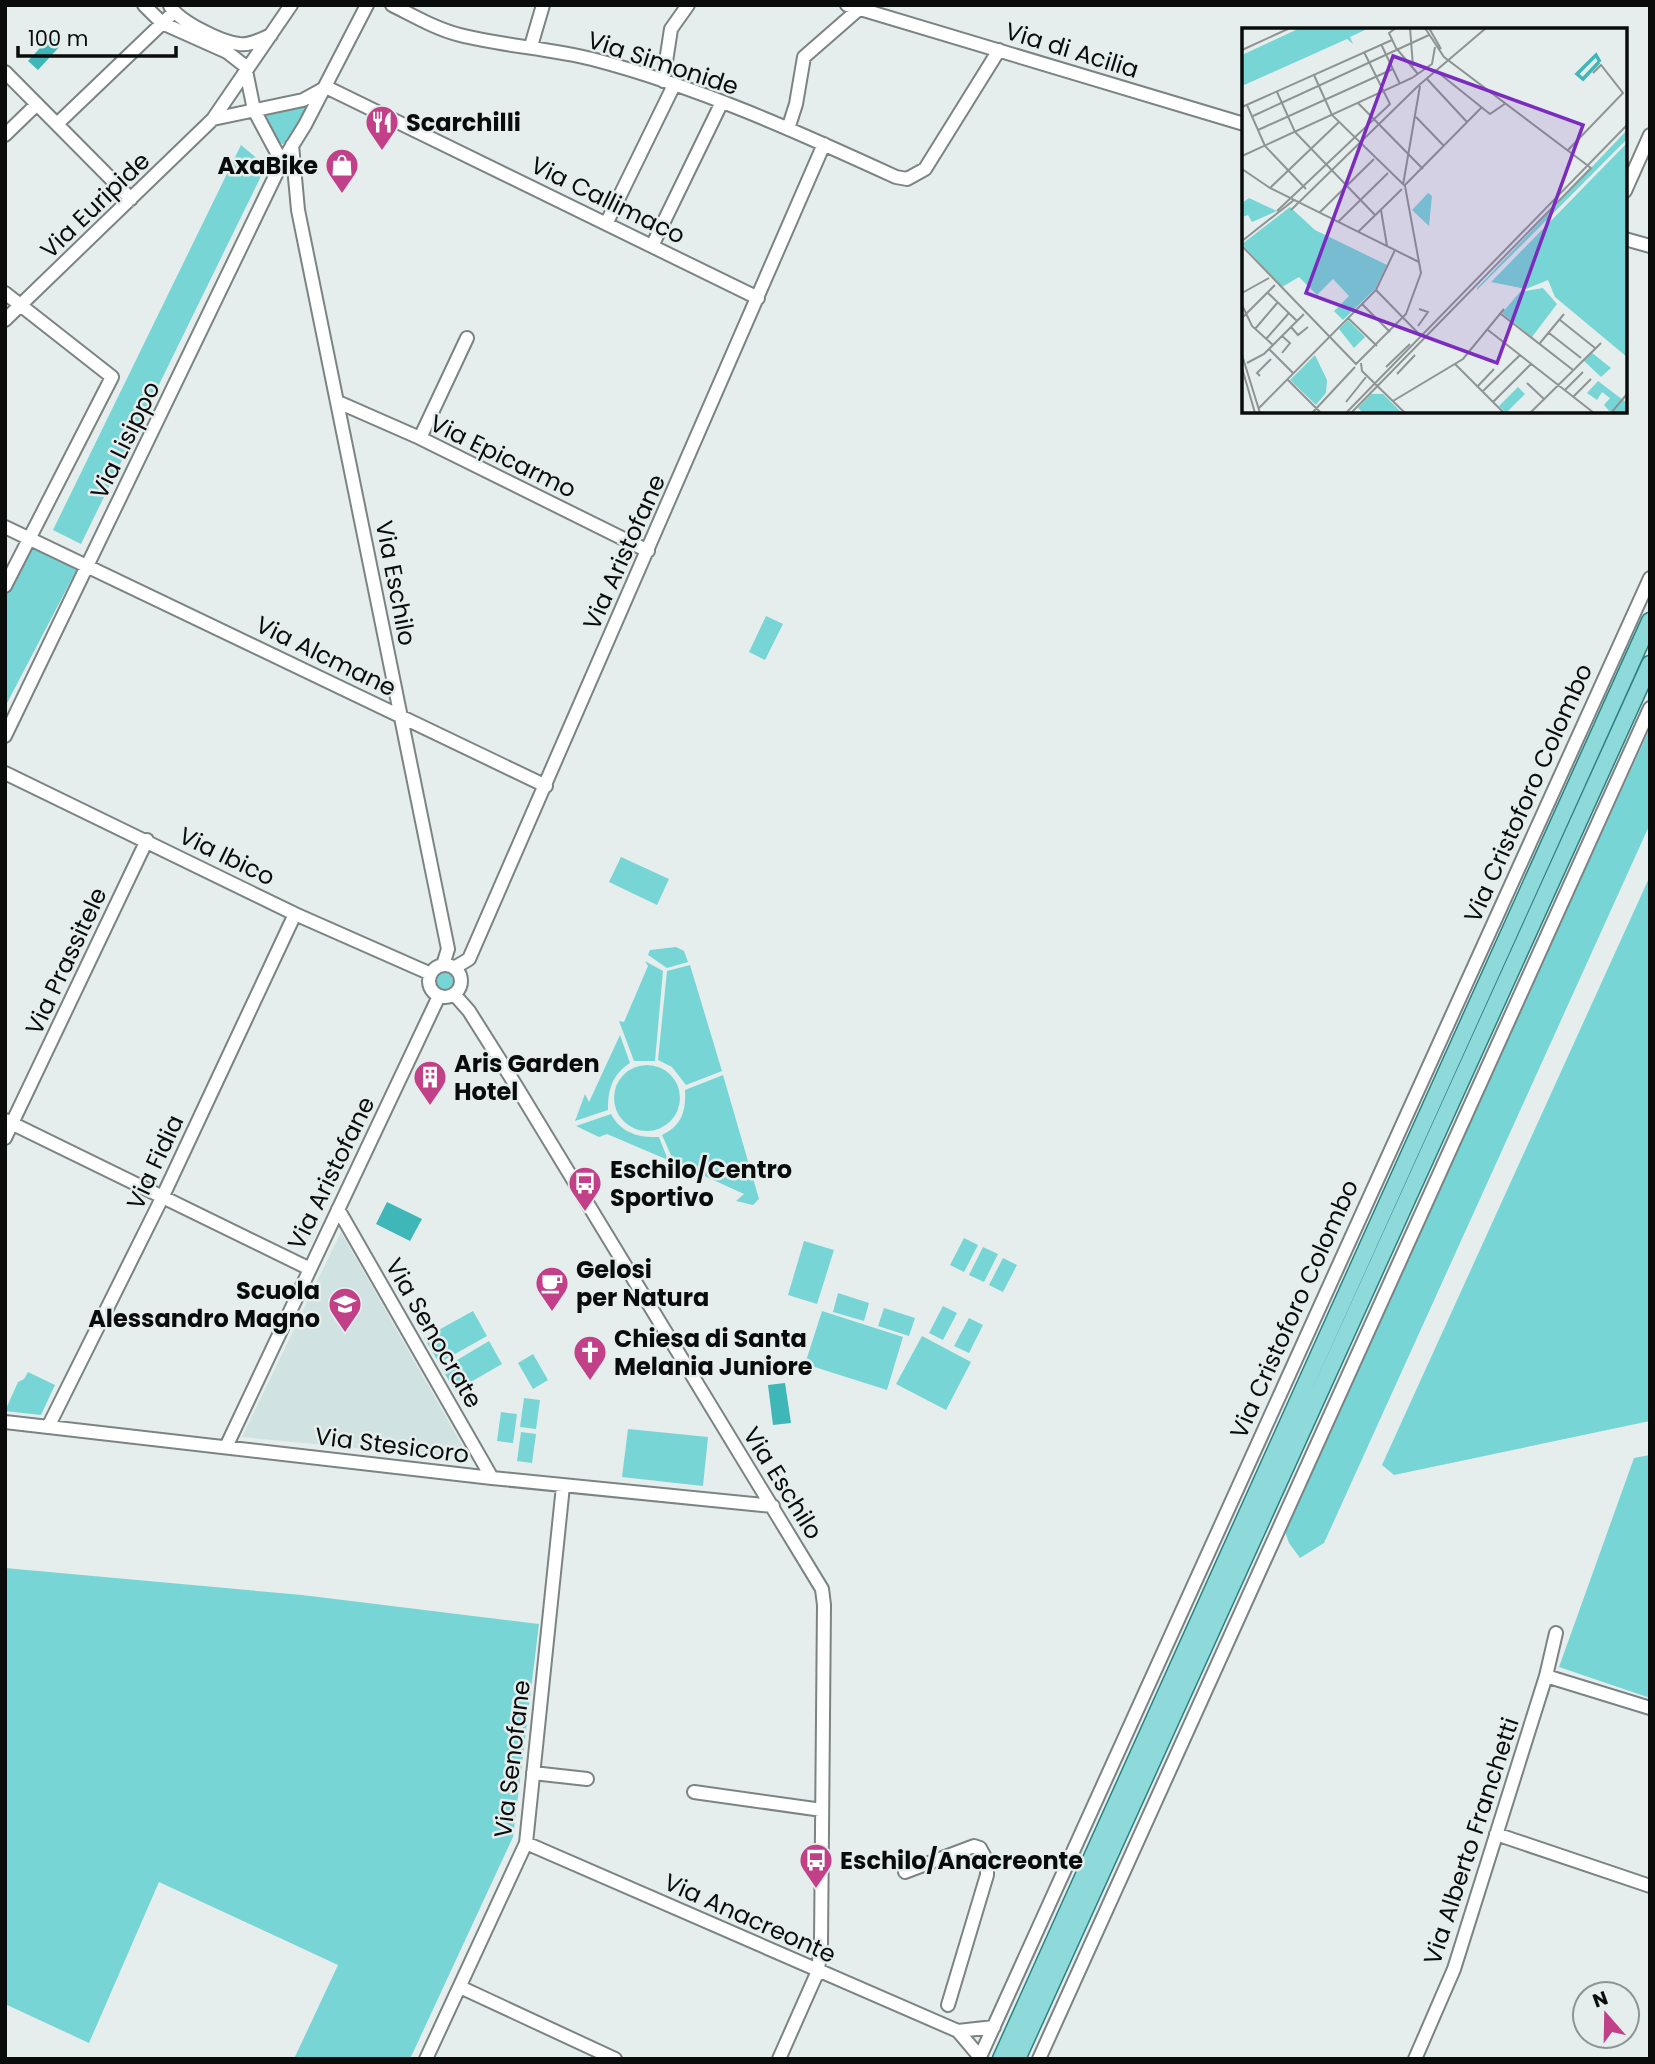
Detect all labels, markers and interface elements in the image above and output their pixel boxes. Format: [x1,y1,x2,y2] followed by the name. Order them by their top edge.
[18,14,175,58] scale bar
[1001,14,1143,86] street label: Via di Acilia
[583,23,743,103] street label: Via Simonide
[28,24,88,53] text: 100 m
[1242,28,1627,413] inset map
[363,103,401,152] restaurant icon: Scarchilli
[406,106,521,139] place label: Scarchilli
[33,144,157,266] street label: Via Euripide
[323,146,361,195] shop icon: AxaBike
[525,148,691,252] street label: Via Callimaco
[217,149,318,182] place label: AxaBike
[82,376,168,504] street label: Via Lisippo
[424,406,582,506] street label: Via Epicarmo
[575,469,673,635] street label: Via Aristofane
[368,518,424,648] street label: Via Eschilo
[250,608,402,704] street label: Via Alcmane
[1456,658,1600,928] street label: Via Cristoforo Colombo
[174,819,280,893] street label: Via Ibico
[17,882,115,1040] street label: Via Prassitele
[454,1047,600,1108] place label: Aris Garden Hotel
[411,1058,449,1107] building icon: Aris Garden Hotel
[280,1091,382,1255] street label: Via Aristofane
[119,1109,191,1215] street label: Via Fidia
[610,1153,792,1214] place label: Eschilo/Centro Sportivo
[566,1164,604,1213] bus stop icon: Eschilo/Centro Sportivo
[1222,1174,1366,1444] street label: Via Cristoforo Colombo
[378,1252,490,1414] street label: Via Senocrate
[576,1253,709,1314] place label: Gelosi per Natura
[533,1264,571,1313] cafe icon: Gelosi per Natura
[88,1274,320,1335] place label: Scuola Alessandro Magno
[326,1285,364,1334] school or university icon: Scuola Alessandro Magno
[614,1322,813,1383] place label: Chiesa di Santa Melania Juniore
[571,1333,609,1382] church icon: Chiesa di Santa Melania Juniore
[313,1419,471,1471] street label: Via Stesicoro
[735,1421,831,1545] street label: Via Eschilo
[486,1678,538,1840] street label: Via Senofane
[1415,1713,1527,1969] street label: Via Alberto Franchetti
[797,1841,835,1890] bus stop icon: Eschilo/Anacreonte
[840,1844,1083,1877] place label: Eschilo/Anacreonte
[659,1865,841,1971] street label: Via Anacreonte
[1571,1980,1641,2050] north arrow
[1589,1984,1612,2015] text: N

